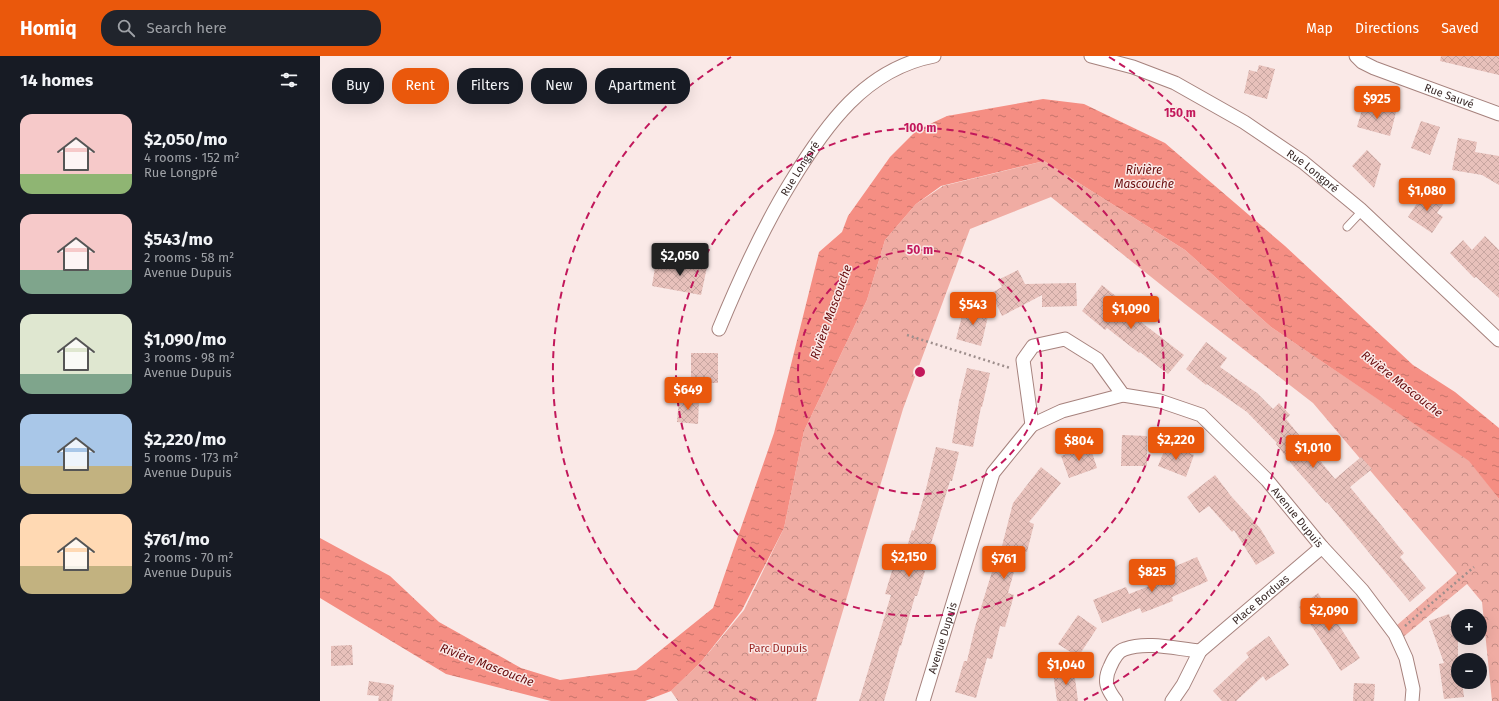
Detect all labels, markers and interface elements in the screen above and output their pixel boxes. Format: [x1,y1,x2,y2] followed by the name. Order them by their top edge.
[101,10,381,46] search box
[20,17,77,40] text: Homiq
[115,17,137,39] icon: search
[147,19,227,37] text: Search here
[1306,20,1333,37] text: Map
[1355,20,1419,37] text: Directions
[1441,20,1479,37] text: Saved
[332,68,384,104] chip: Buy
[392,68,449,104] chip: Rent
[457,68,523,104] chip: Filters
[531,68,587,104] chip: New
[595,68,690,104] chip: Apartment
[278,69,300,91] icon: filters
[20,70,93,91] text: 14 homes
[1423,81,1476,111] street label: Rue Sauvé
[1353,86,1401,120] pin: $925
[1363,91,1391,106] text: $925
[1164,106,1196,120] text: 150 m
[904,121,936,135] text: 100 m
[144,129,227,150] text: $2,050/mo
[52,130,100,178] icon: home
[778,139,822,198] street label: Rue Longpré
[1284,146,1341,195] street label: Rue Longpré
[144,150,240,165] text: 4 rooms · 152 m²
[1114,163,1174,191] water label: Rivière Mascouche
[144,165,218,180] text: Rue Longpré
[1394,178,1460,212] pin: $1,080
[1408,183,1446,198] text: $1,080
[144,229,213,250] text: $543/mo
[52,230,100,278] icon: home
[647,243,713,277] pin: $2,050
[907,243,933,257] text: 50 m
[661,248,699,263] text: $2,050
[144,250,234,265] text: 2 rooms · 58 m²
[807,263,855,361] water label: Rivière Mascouche
[144,265,232,280] text: Avenue Dupuis
[949,292,997,326] pin: $543
[1098,296,1164,330] pin: $1,090
[959,297,987,312] text: $543
[1112,301,1150,316] text: $1,090
[144,329,226,350] text: $1,090/mo
[52,330,100,378] icon: home
[1359,348,1445,420] water label: Rivière Mascouche
[144,350,235,365] text: 3 rooms · 98 m²
[144,365,232,380] text: Avenue Dupuis
[913,365,927,379] centre of rings
[664,377,712,411] pin: $649
[674,382,702,397] text: $649
[1143,427,1209,461] pin: $2,220
[1055,428,1103,462] pin: $804
[144,429,226,450] text: $2,220/mo
[52,430,100,478] icon: home
[1157,432,1195,447] text: $2,220
[1064,433,1094,448] text: $804
[1280,435,1346,469] pin: $1,010
[1295,440,1331,455] text: $1,010
[144,450,238,465] text: 5 rooms · 173 m²
[144,465,232,480] text: Avenue Dupuis
[1269,484,1326,550] street label: Avenue Dupuis
[144,529,210,550] text: $761/mo
[52,530,100,578] icon: home
[876,544,942,578] pin: $2,150
[980,546,1028,580] pin: $761
[891,549,927,564] text: $2,150
[144,550,234,565] text: 2 rooms · 70 m²
[991,551,1017,566] text: $761
[1128,559,1176,593] pin: $825
[1138,564,1166,579] text: $825
[144,565,232,580] text: Avenue Dupuis
[1230,572,1292,627] street label: Place Borduas
[1296,598,1362,632] pin: $2,090
[925,601,959,675] street label: Avenue Dupuis
[1309,603,1349,618] text: $2,090
[1451,609,1487,689] map controls
[1451,609,1487,645] button: +
[438,641,536,689] water label: Rivière Mascouche
[749,642,807,655] park label: Parc Dupuis
[1033,652,1099,686] pin: $1,040
[1451,653,1487,689] button: −
[1047,657,1085,672] text: $1,040

